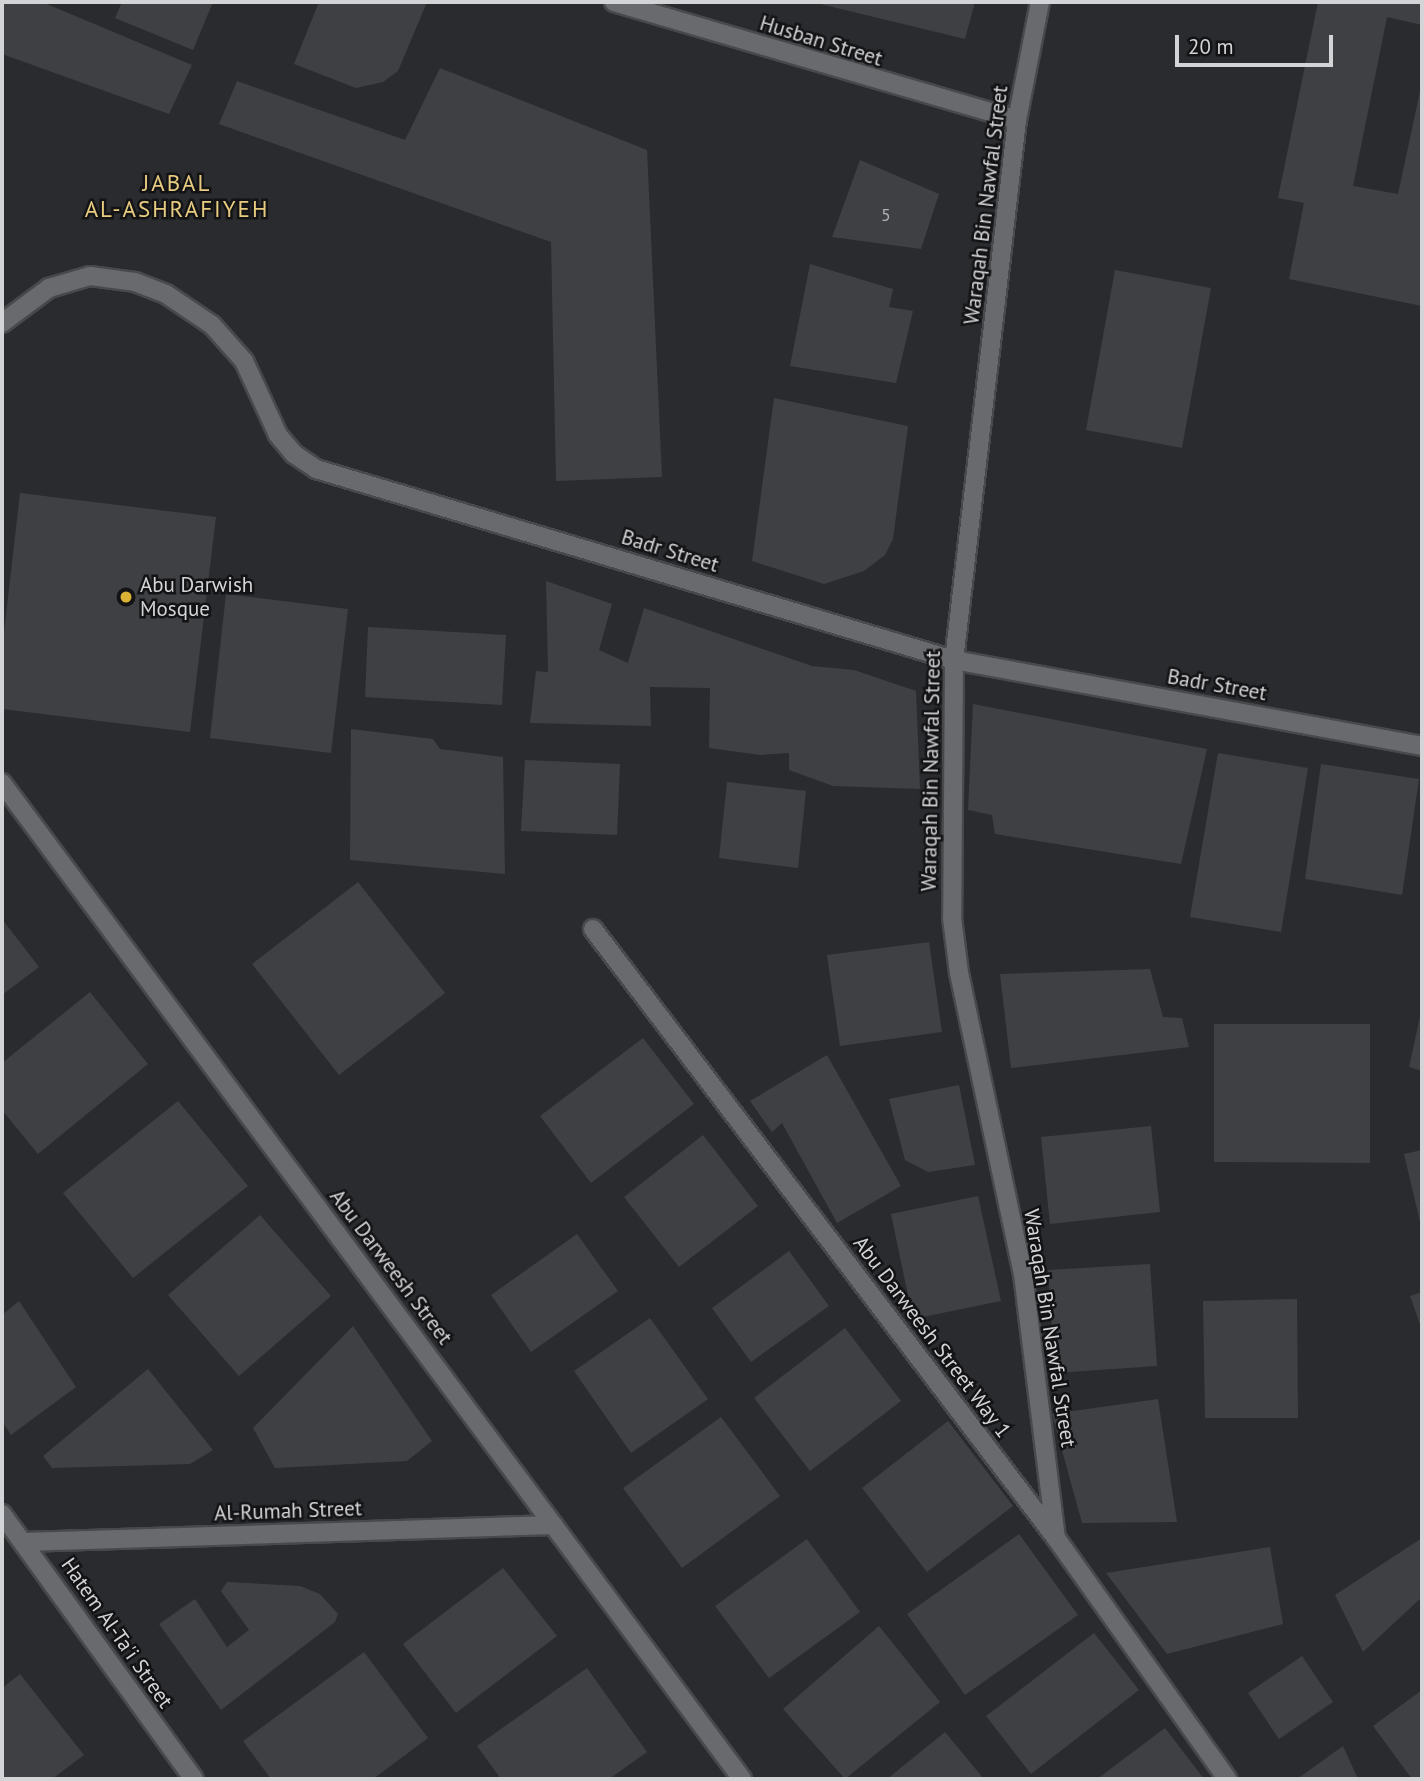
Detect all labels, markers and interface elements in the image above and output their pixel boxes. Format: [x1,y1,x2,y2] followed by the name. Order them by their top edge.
[757,10,885,72] street label: Husban Street
[1179,21,1336,65] scale bar
[1188,33,1234,60] text: 20 m
[959,84,1013,326] street label: Waraqah Bin Nawfal Street
[86,169,268,223] district label: JABAL AL-ASHRAFIYEH
[881,204,891,226] house number: 5
[618,524,722,578] street label: Badr Street
[140,572,253,622] place label: Abu Darwish Mosque
[118,589,134,605] marker: Abu Darwish Mosque
[916,650,946,892] street label: Waraqah Bin Nawfal Street
[1165,664,1269,706] street label: Badr Street
[324,1184,458,1350] street label: Abu Darweesh Street
[1019,1207,1081,1449] street label: Waraqah Bin Nawfal Street
[848,1231,1016,1443] street label: Abu Darweesh Street Way 1
[214,1496,362,1526] street label: Al-Rumah Street
[56,1553,178,1713] street label: Hatem Al-Ta'i Street

